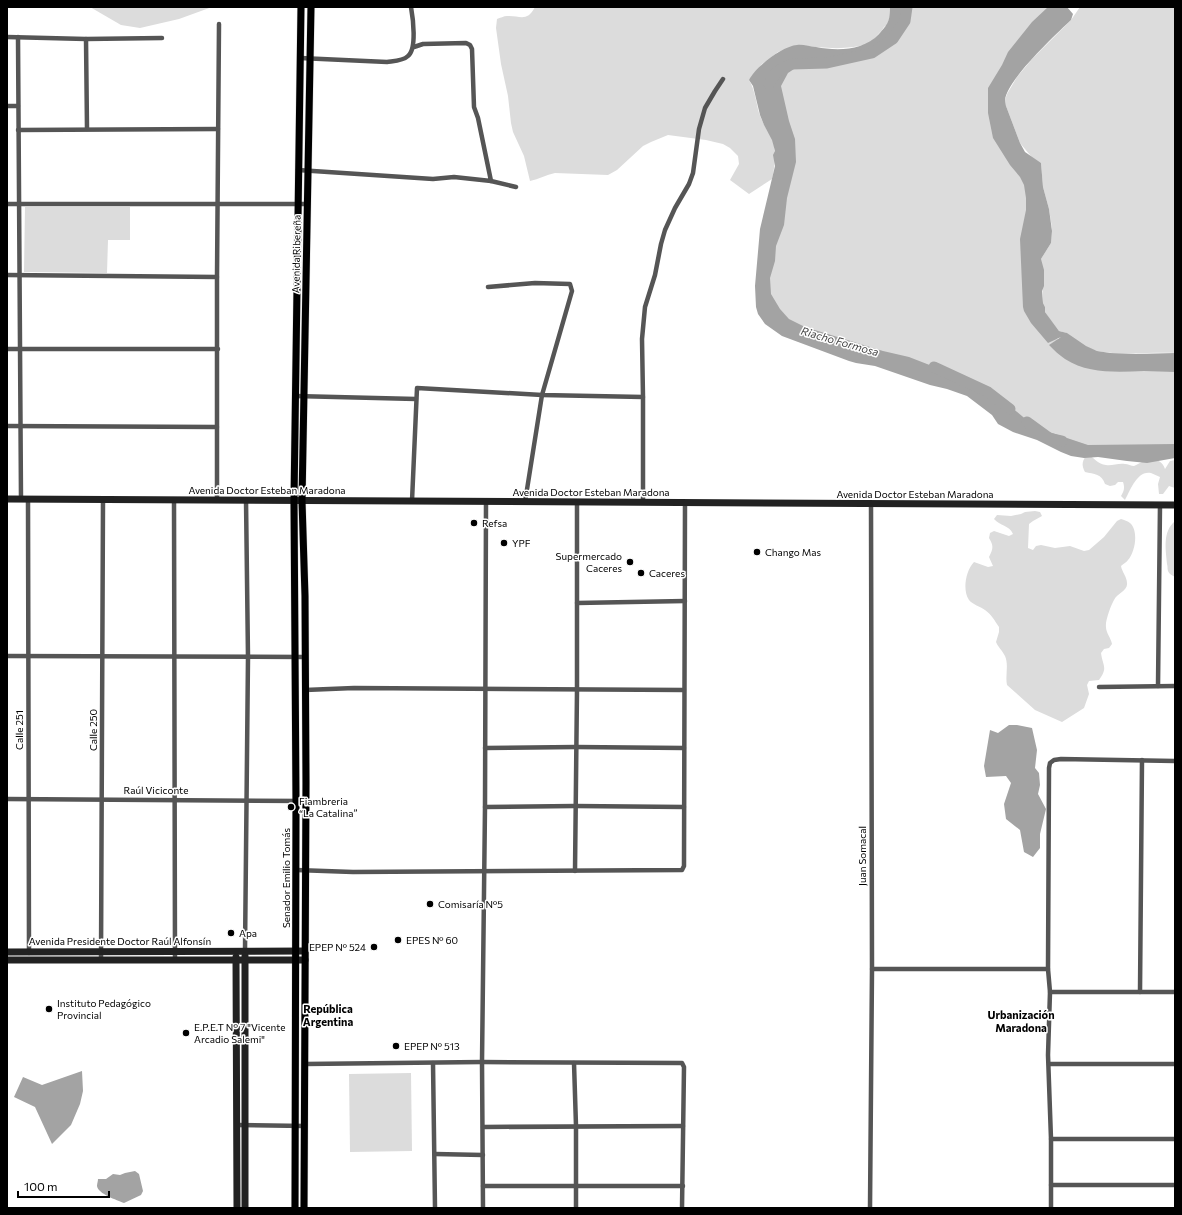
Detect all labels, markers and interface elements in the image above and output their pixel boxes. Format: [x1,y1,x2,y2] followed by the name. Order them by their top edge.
[289,215,303,293] street label: Avenida Ribereña
[800,324,881,358] water label: Riacho Formosa
[188,484,346,496] street label: Avenida Doctor Esteban Maradona
[512,486,670,498] street label: Avenida Doctor Esteban Maradona
[836,488,994,500] street label: Avenida Doctor Esteban Maradona
[482,517,507,529] place label: Refsa
[469,518,479,528] marker: Refsa
[512,537,531,549] place label: YPF
[499,538,509,548] marker: YPF
[765,546,821,558] place label: Chango Mas
[752,547,762,557] marker: Chango Mas
[556,550,622,574] place label: Supermercado Caceres
[625,557,635,567] marker: Supermercado Caceres
[649,567,685,579] place label: Caceres
[636,568,646,578] marker: Caceres
[87,709,99,751] street label: Calle 250
[13,710,25,750] street label: Calle 251
[124,784,188,796] street label: Raúl Viciconte
[299,795,357,819] place label: Fiambreria “La Catalina”
[286,802,296,812] marker: Fiambreria “La Catalina”
[856,826,868,886] street label: Juan Somacal
[280,828,292,928] street label: Senador Emilio Tomás
[438,898,503,910] place label: Comisaría Nº5
[425,899,435,909] marker: Comisaría Nº5
[239,927,257,939] place label: Apa
[226,928,236,938] marker: Apa
[406,934,458,946] place label: EPES Nº 60
[29,935,211,947] street label: Avenida Presidente Doctor Raúl Alfonsín
[393,935,403,945] marker: EPES Nº 60
[309,941,366,953] place label: EPEP Nº 524
[369,942,379,952] marker: EPEP Nº 524
[57,997,151,1021] place label: Instituto Pedagógico Provincial
[303,1002,353,1028] district label: República Argentina
[44,1004,54,1014] marker: Instituto Pedagógico Provincial
[987,1008,1055,1034] district label: Urbanización Maradona
[194,1021,286,1045] place label: E.P.E.T N° 7 "Vicente Arcadio Salemi"
[181,1028,191,1038] marker: E.P.E.T N° 7 "Vicente Arcadio Salemi"
[404,1040,460,1052] place label: EPEP Nº 513
[391,1041,401,1051] marker: EPEP Nº 513
[18,1173,109,1199] scale bar
[24,1179,58,1193] text: 100 m

